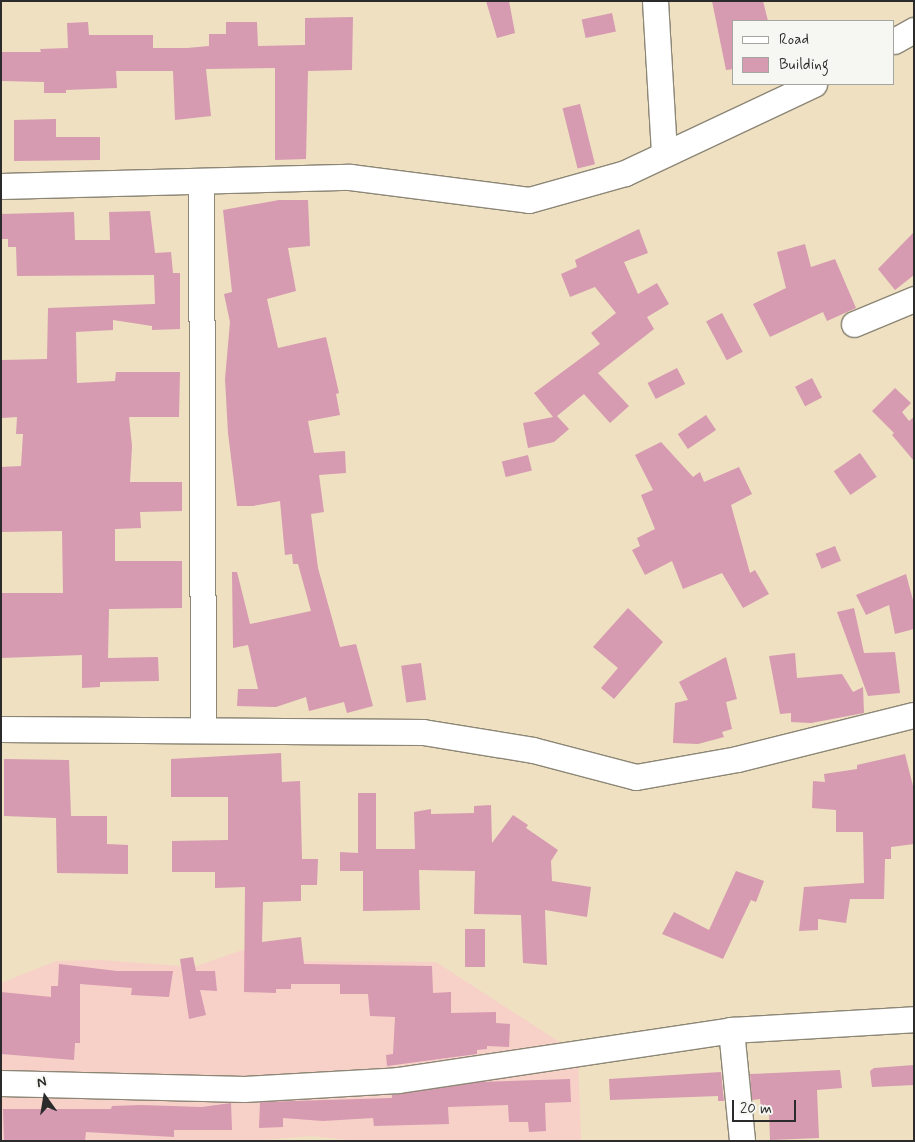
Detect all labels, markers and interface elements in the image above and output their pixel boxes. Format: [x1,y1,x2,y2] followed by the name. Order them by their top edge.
[732,20,895,85] legend
[779,30,809,50] text: Road
[779,55,829,75] text: Building
[20,1072,70,1122] north arrow
[35,1073,48,1092] text: N
[735,1090,799,1122] scale bar
[740,1099,772,1119] text: 20 m

